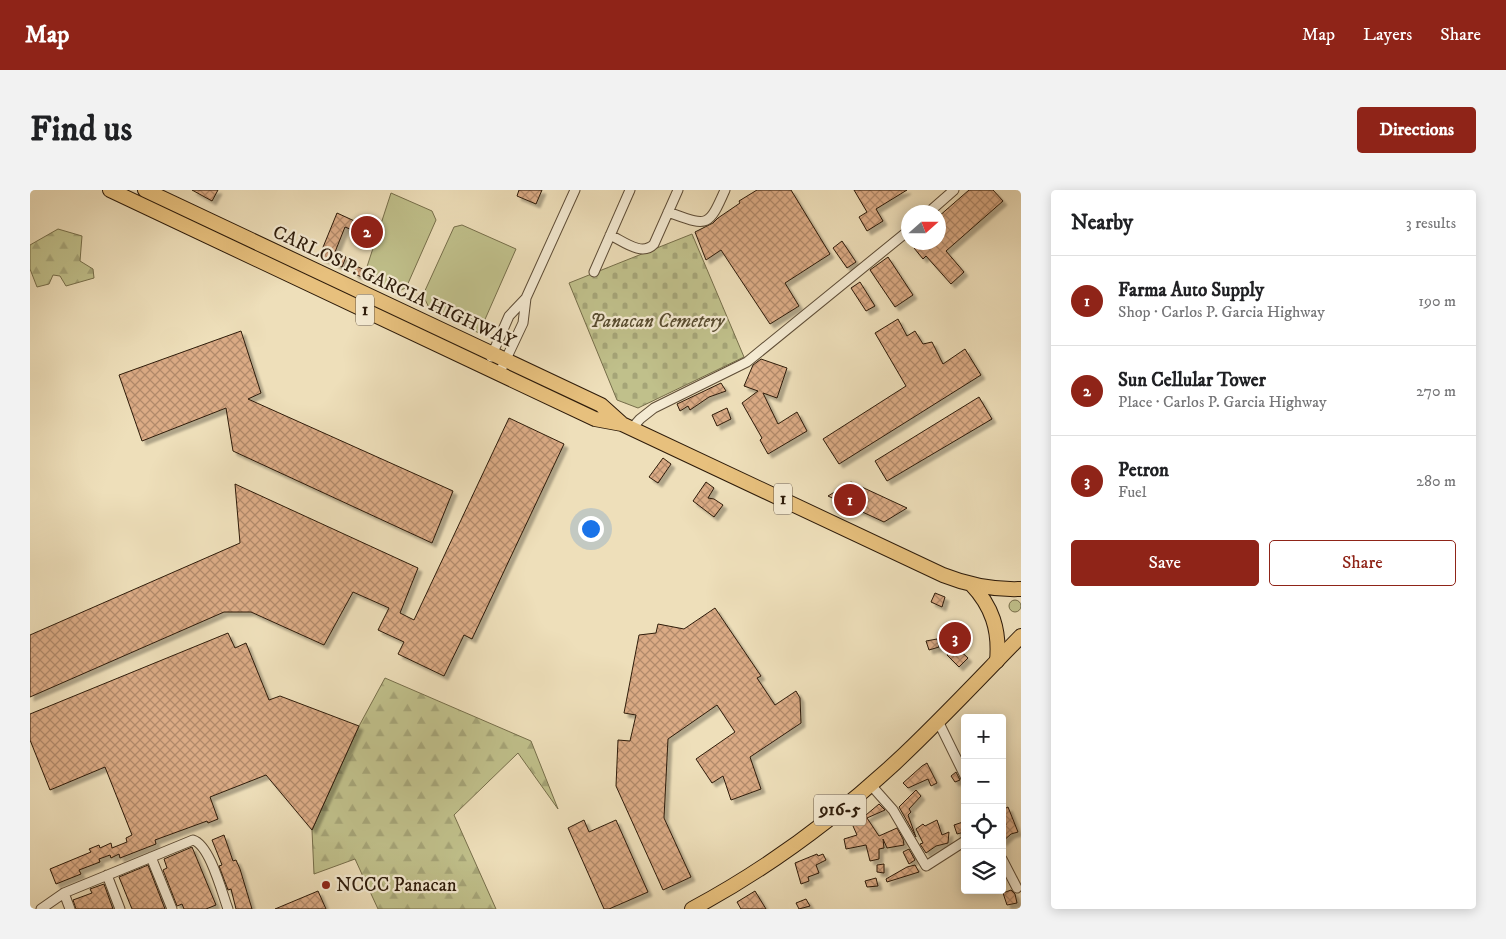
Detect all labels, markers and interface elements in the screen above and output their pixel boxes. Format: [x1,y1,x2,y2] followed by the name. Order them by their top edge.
[25,20,69,50] text: Map
[1302,24,1335,46] text: Map
[1363,24,1412,46] text: Layers
[1440,24,1481,46] text: Share
[1357,107,1476,153] button: Directions
[30,108,132,152] text: Find us
[901,205,946,250] north arrow
[1071,210,1133,236] text: Nearby
[351,213,383,251] pin: 2
[1406,213,1456,233] text: 3 results
[269,221,520,354] street label: CARLOS P. GARCIA HIGHWAY
[1118,279,1264,302] text: Farma Auto Supply
[1084,291,1090,311] text: 1
[1418,291,1456,311] text: 190 m
[356,294,374,326] road number: 1
[1118,302,1325,322] text: Shop · Carlos P. Garcia Highway
[590,310,726,333] park label: Panacan Cemetery
[1118,369,1266,392] text: Sun Cellular Tower
[1083,381,1091,401] text: 2
[1416,381,1456,401] text: 270 m
[1118,392,1327,412] text: Place · Carlos P. Garcia Highway
[1118,459,1169,482] text: Petron
[1084,471,1090,491] text: 3
[1416,471,1456,491] text: 280 m
[834,481,866,519] pin: 1
[1118,482,1147,502] text: Fuel
[774,484,792,514] road number: 1
[578,516,604,542] your location
[1071,540,1259,586] button: Save
[1269,540,1456,586] button: Share
[939,619,971,657] pin: 3
[961,714,1006,894] map controls
[961,714,1006,759] button: +
[961,759,1006,804] button: −
[814,794,866,826] road number: 916-5
[961,804,1006,849] button: locate
[961,849,1006,894] button: layers
[336,874,457,897] place label: NCCC Panacan
[320,879,332,891] marker: NCCC Panacan

